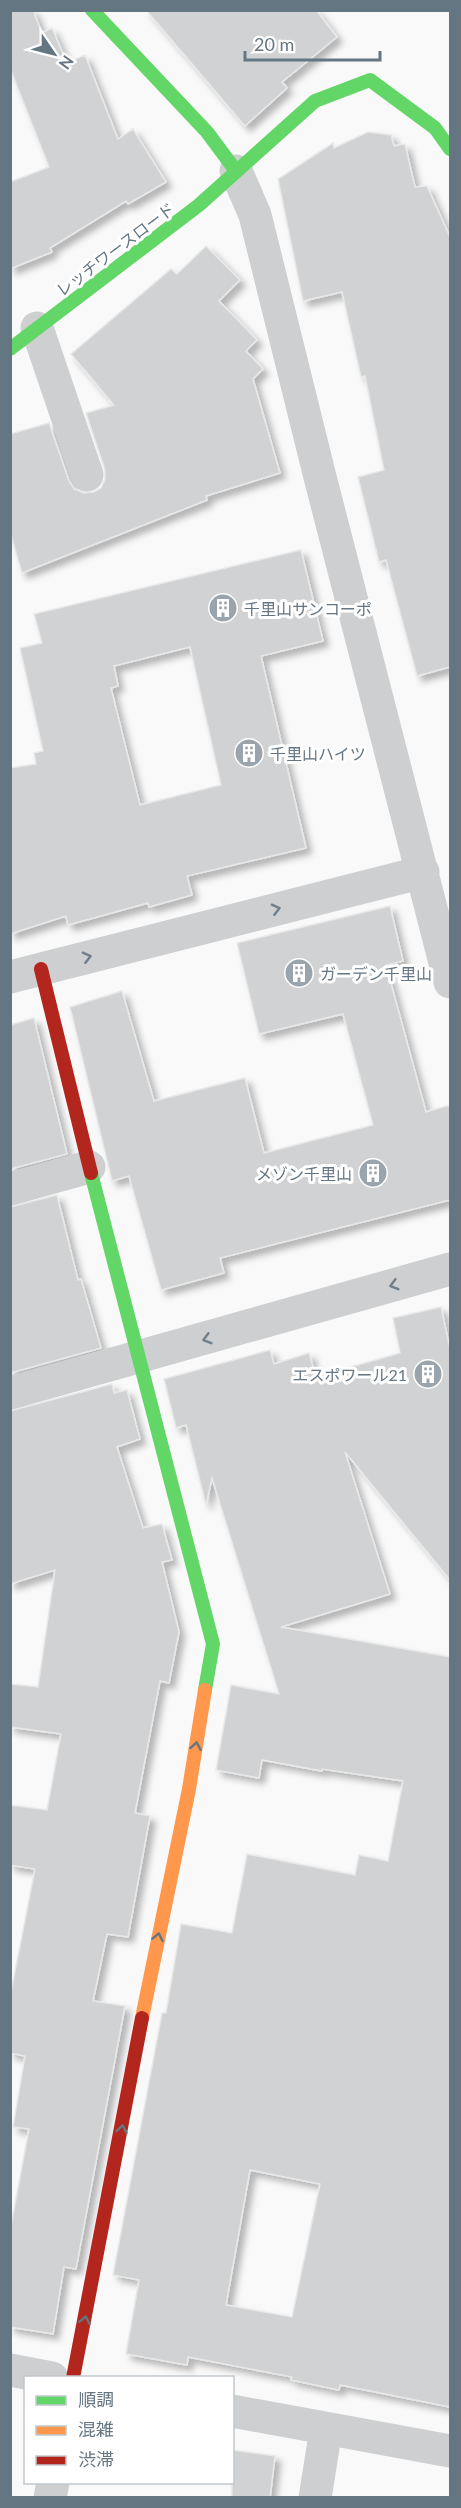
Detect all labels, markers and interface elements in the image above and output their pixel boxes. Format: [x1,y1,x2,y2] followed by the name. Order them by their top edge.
[24,24,84,84] north arrow
[245,24,380,62] scale bar
[254,33,294,55] text: 20 m
[55,52,78,73] text: N
[52,198,178,300] street label: レッチワースロード
[207,592,239,624] building icon: 千里山サンコーポ
[244,599,372,618] place label: 千里山サンコーポ
[233,737,265,769] building icon: 千里山ハイツ
[270,744,366,763] place label: 千里山ハイツ
[271,904,281,916] one-way arrow
[82,951,92,964] one-way arrow
[283,957,315,989] building icon: ガーデン千里山
[320,964,432,983] place label: ガーデン千里山
[357,1157,389,1189] building icon: メゾン千里山
[256,1164,352,1183] place label: メゾン千里山
[389,1278,400,1290] one-way arrow
[202,1332,213,1344] one-way arrow
[412,1358,444,1390] building icon: エスポワール21
[292,1365,407,1384] place label: エスポワール21
[189,1741,202,1751] one-way arrow
[151,1932,164,1942] one-way arrow
[115,2124,128,2134] one-way arrow
[78,2315,91,2325] one-way arrow
[24,2376,234,2484] legend
[78,2388,114,2410] text: 順調
[78,2418,114,2440] text: 混雑
[78,2448,114,2470] text: 渋滞

